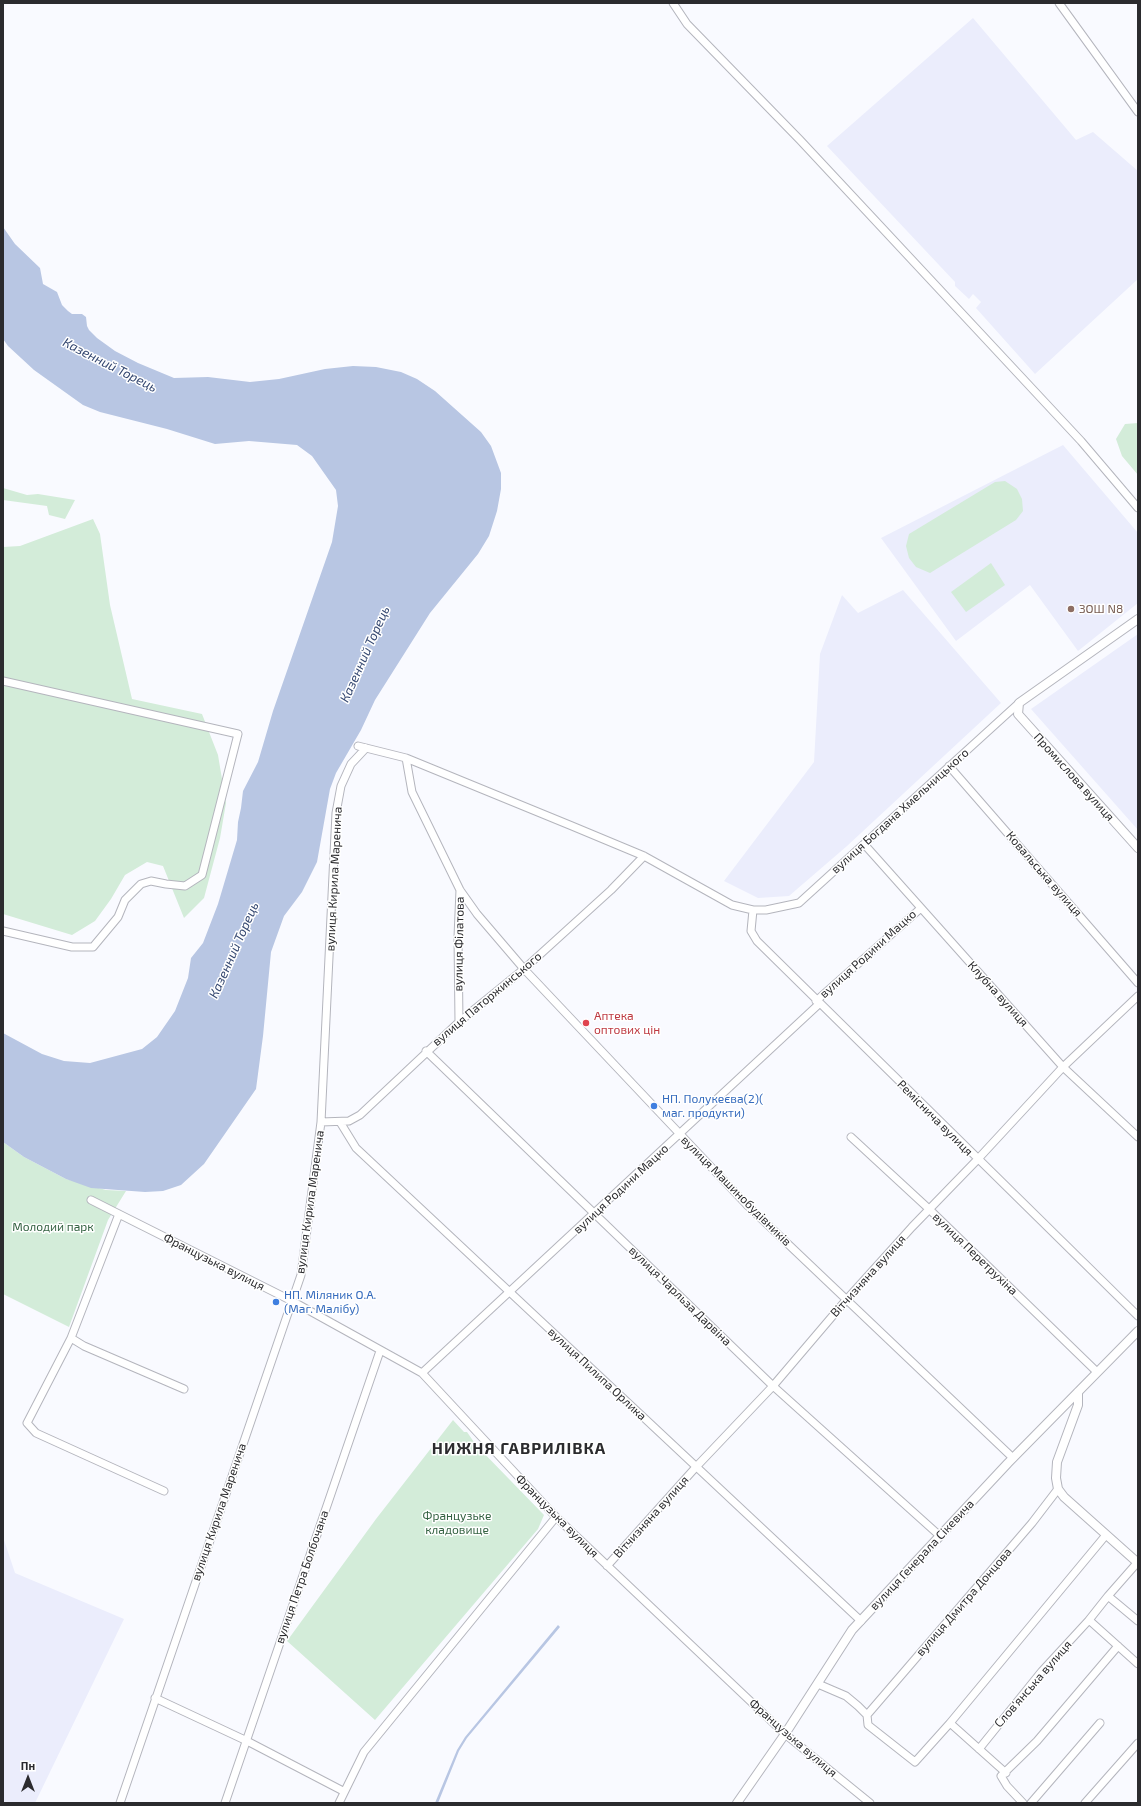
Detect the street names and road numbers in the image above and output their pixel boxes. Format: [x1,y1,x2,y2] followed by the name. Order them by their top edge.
[1031,730,1117,824] street label: Промислова вулиця
[828,745,972,877] street label: вулиця Богдана Хмельницького
[323,806,345,952] street label: вулиця Кирила Маренича
[1003,829,1085,919] street label: Ковальська вулиця
[451,896,467,992] street label: вулиця Філатова
[817,907,919,1001] street label: вулиця Родини Мацко
[429,949,545,1049] street label: вулиця Паторжинського
[965,958,1031,1030] street label: Клубна вулиця
[894,1077,976,1159] street label: Реміснича вулиця
[293,1129,327,1275] street label: вулиця Кирила Маренича
[678,1133,794,1249] street label: вулиця Машинобудівників
[570,1141,672,1237] street label: вулиця Родини Мацко
[930,1210,1020,1298] street label: вулиця Перетрухіна
[161,1230,267,1294] street label: Французька вулиця
[827,1232,909,1320] street label: Вітчизняна вулиця
[626,1243,734,1349] street label: вулиця Чарльза Дарвіна
[545,1325,649,1423] street label: вулиця Пилипа Орлика
[189,1441,249,1583] street label: вулиця Кирила Маренича
[512,1471,602,1561] street label: Французька вулиця
[610,1473,692,1561] street label: Вітчизняна вулиця
[867,1497,977,1613] street label: вулиця Генерала Сікевича
[272,1508,332,1646] street label: вулиця Петра Болбочана
[913,1545,1015,1659] street label: вулиця Дмитра Донцова
[991,1638,1075,1730] street label: Слов'янська вулиця
[746,1696,840,1780] street label: Французька вулиця

